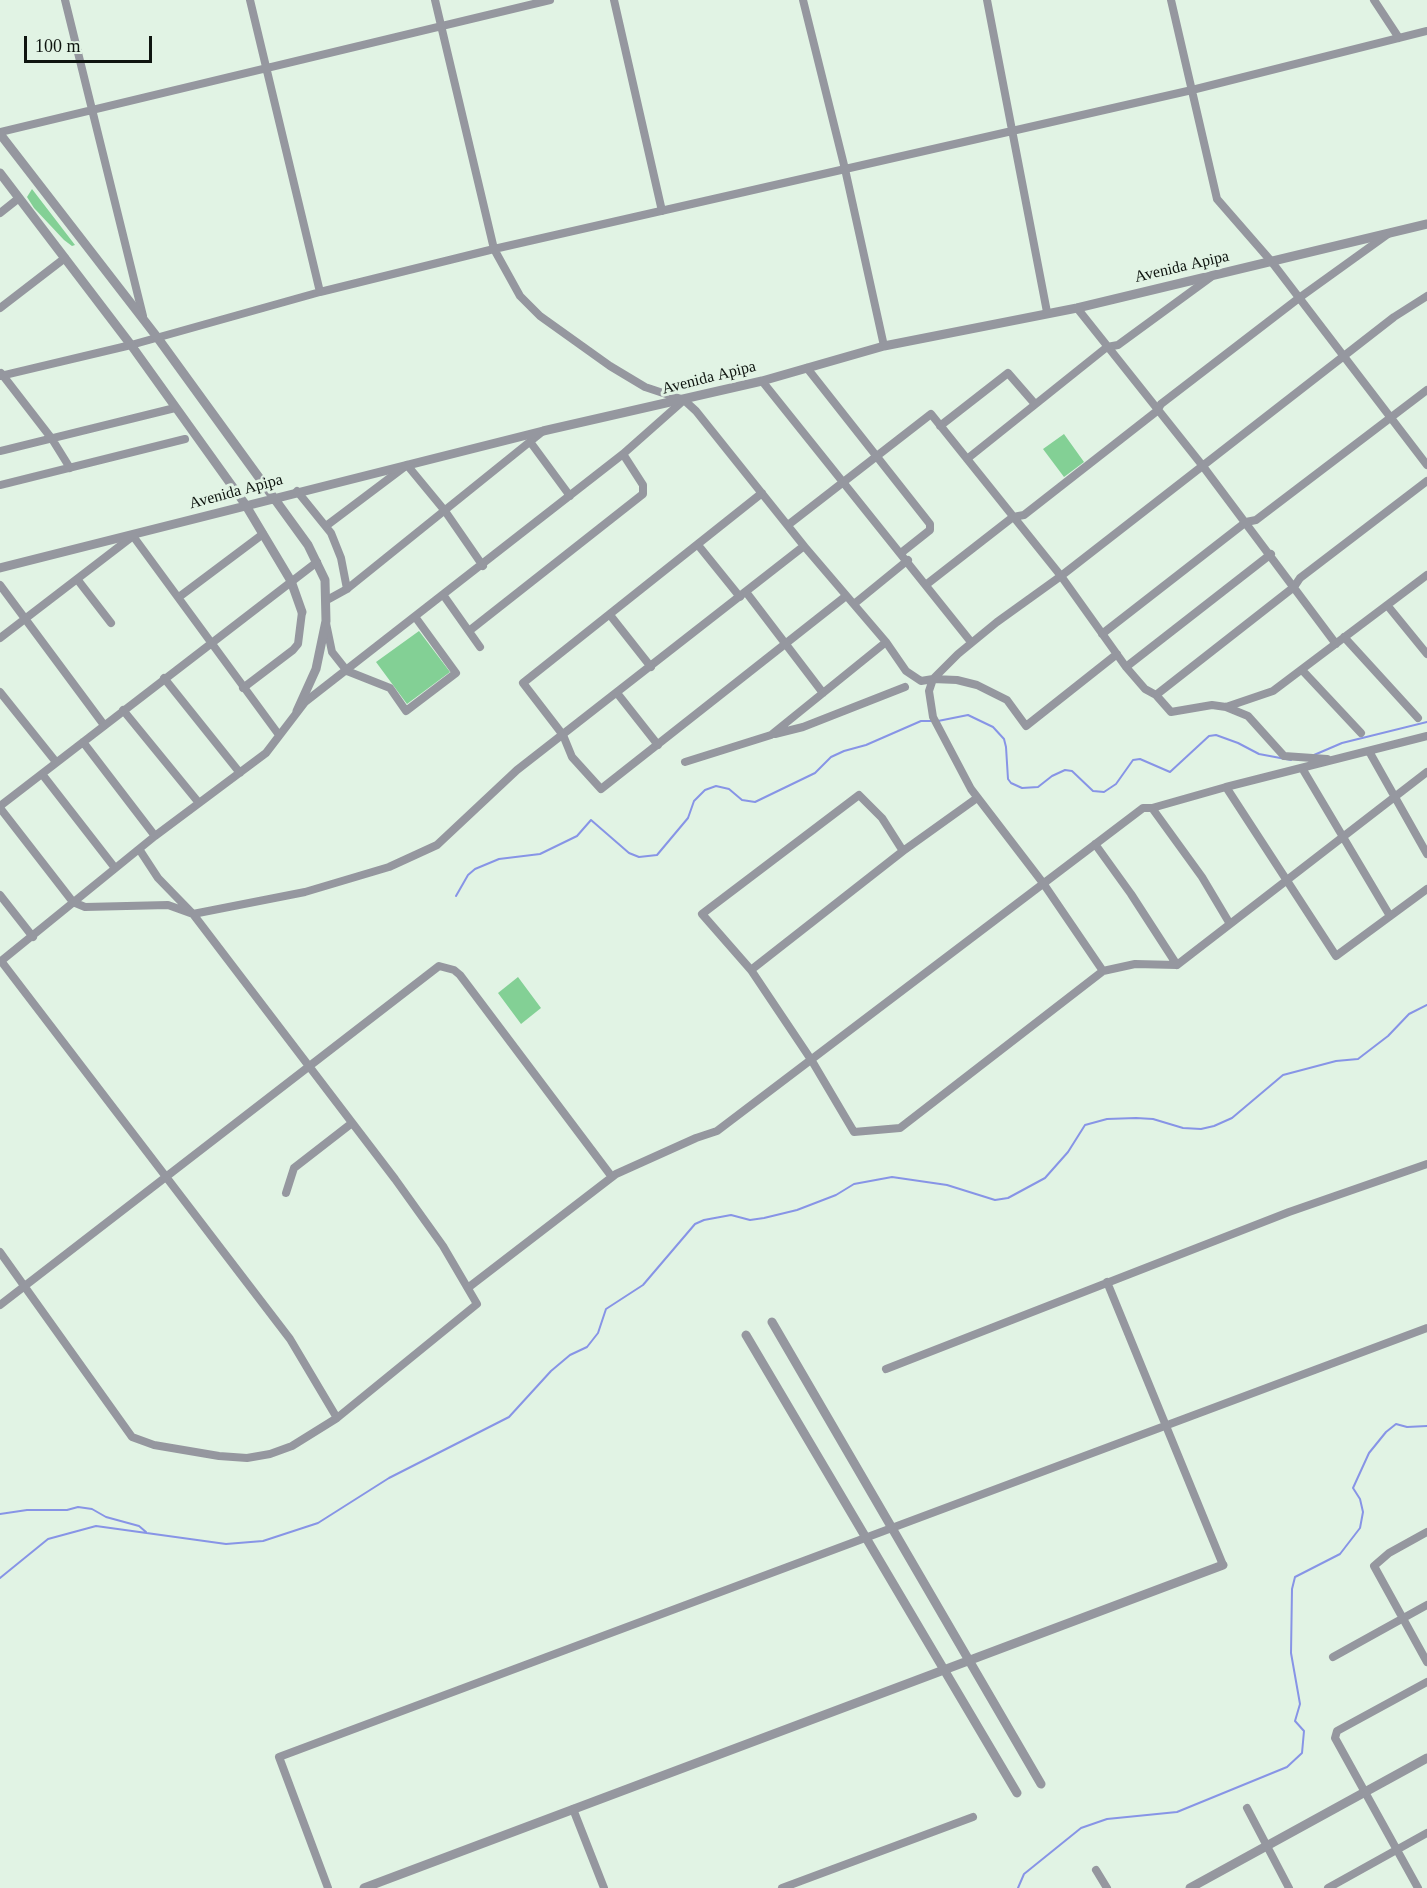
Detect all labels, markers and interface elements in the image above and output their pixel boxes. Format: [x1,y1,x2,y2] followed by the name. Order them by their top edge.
[27,24,154,62] scale bar
[35,36,81,56] text: 100 m
[1133,247,1231,287] street label: Avenida Apipa
[660,357,758,399] street label: Avenida Apipa
[187,470,285,514] street label: Avenida Apipa

